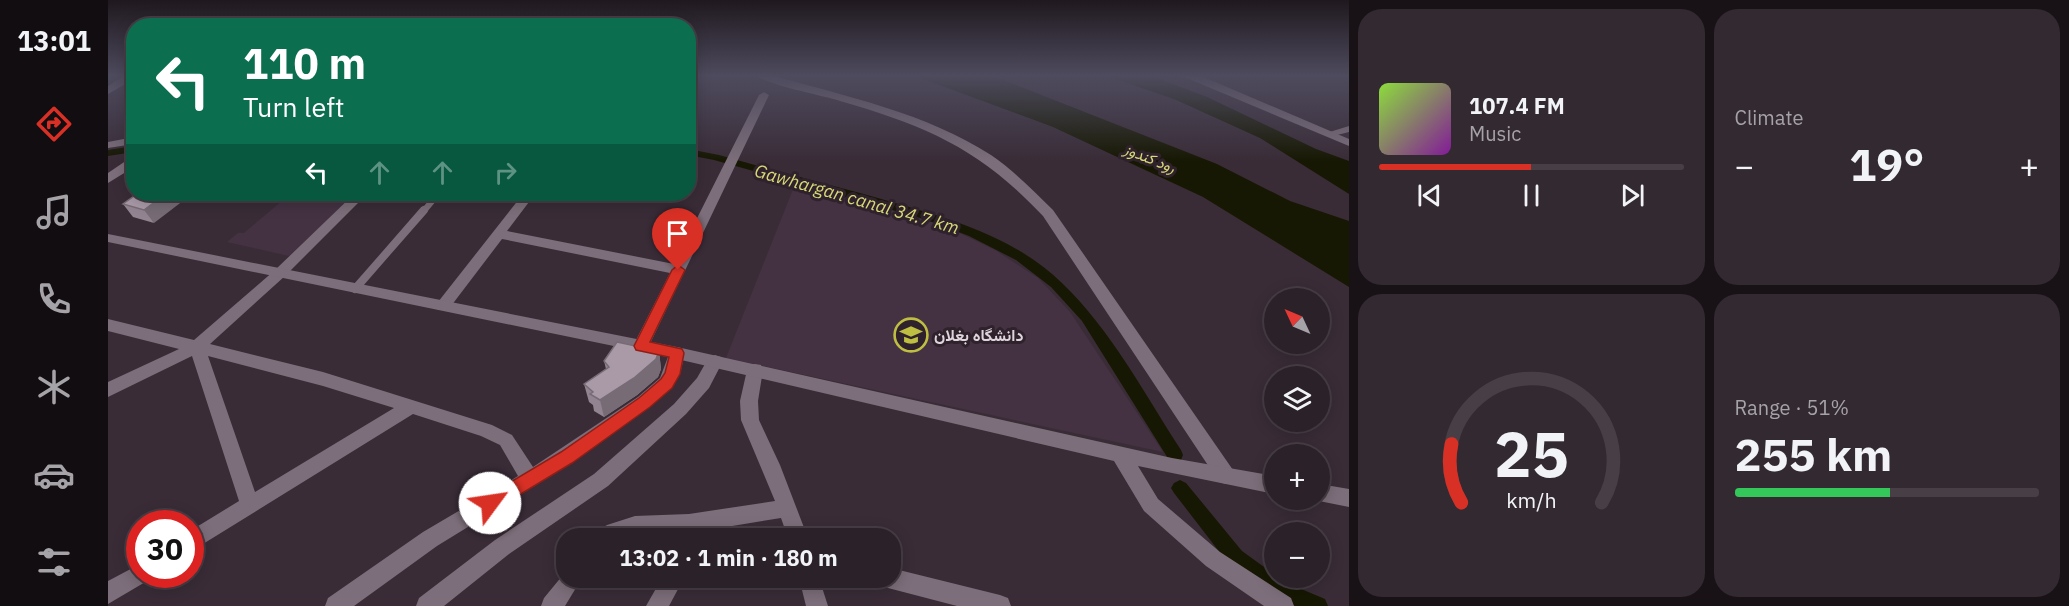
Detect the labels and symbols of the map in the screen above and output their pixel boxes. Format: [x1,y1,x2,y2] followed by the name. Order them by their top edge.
[1121,139,1178,177] water label: رود کندوز
[752,159,962,239] water label: Gawhargan canal 34.7 km
[652,208,703,270] pin
[1264,288,1330,354] north arrow
[893,317,929,353] school or university icon: دانشگاه بغلان
[934,325,1023,345] place label: دانشگاه بغلان
[458,471,522,535] position arrow
[126,510,204,588] speed limit sign: 30

